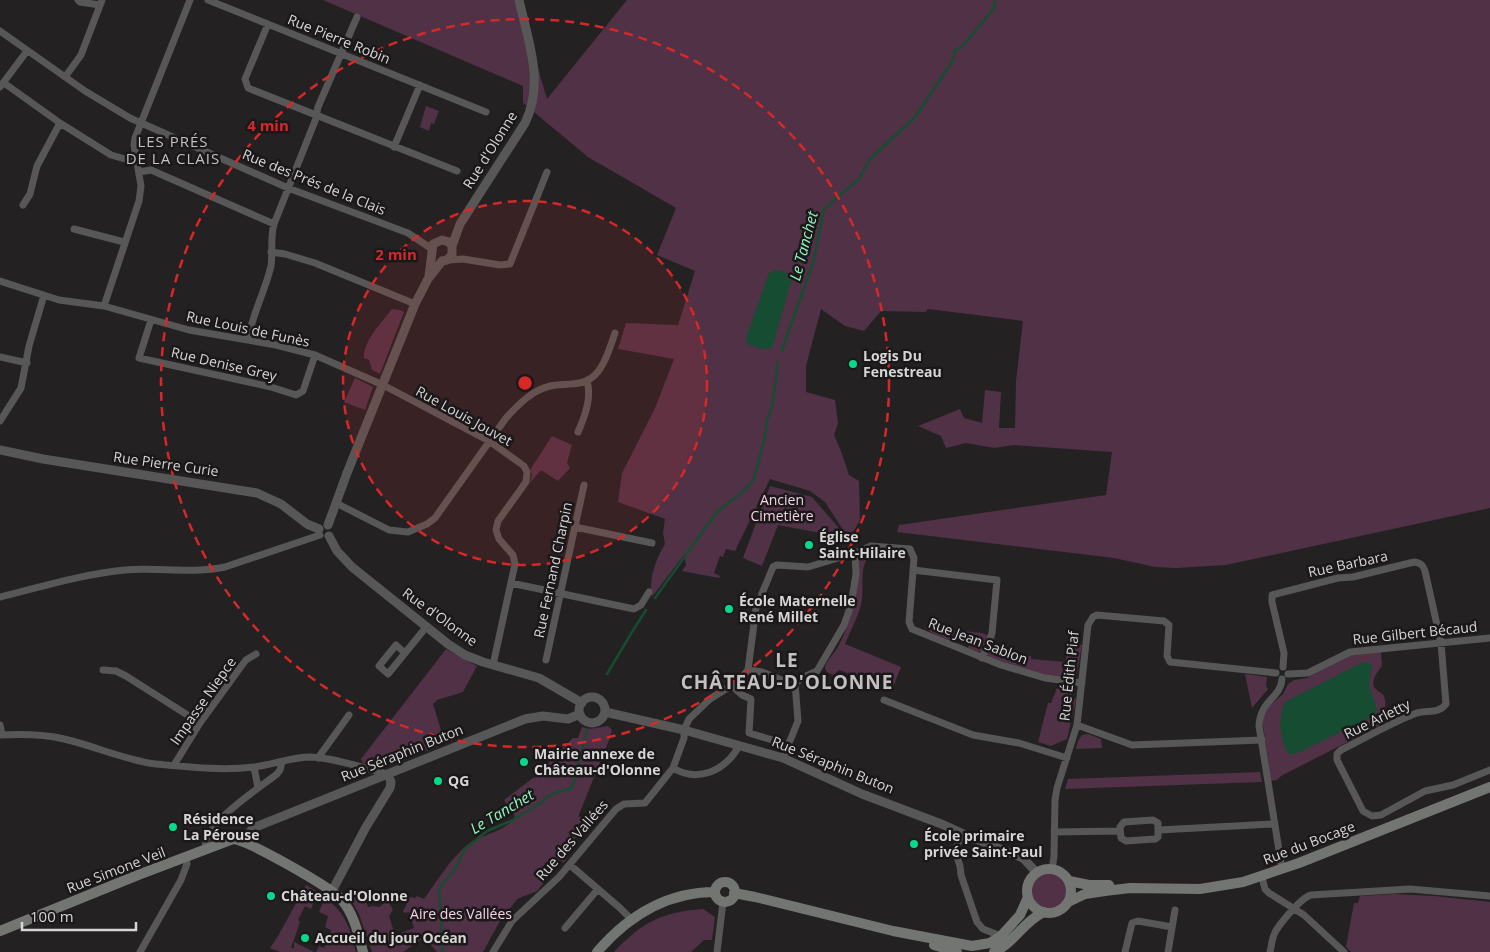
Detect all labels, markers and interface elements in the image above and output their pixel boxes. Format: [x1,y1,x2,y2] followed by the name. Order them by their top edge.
[285,9,393,68] street label: Rue Pierre Robin
[458,107,521,192] street label: Rue d'Olonne
[247,115,289,135] text: 4 min
[126,131,220,168] district label: LES PRÉS DE LA CLAIS
[240,144,389,219] street label: Rue des Prés de la Clais
[784,208,822,283] water label: Le Tanchet
[375,244,417,264] text: 2 min
[185,306,312,351] street label: Rue Louis de Funès
[169,342,280,385] street label: Rue Denise Grey
[863,346,942,381] place label: Logis Du Fenestreau
[847,358,859,370] marker: Logis Du Fenestreau
[516,374,534,392] centre of rings
[413,381,516,450] street label: Rue Louis Jouvet
[112,447,220,480] street label: Rue Pierre Curie
[750,490,814,525] park label: Ancien Cimetière
[529,500,576,640] street label: Rue Fernand Charpin
[819,527,906,562] place label: Église Saint-Hilaire
[803,539,815,551] marker: Église Saint-Hilaire
[1306,546,1390,581] street label: Rue Barbara
[399,583,482,650] street label: Rue d'Olonne
[739,591,856,626] place label: École Maternelle René Millet
[723,603,735,615] marker: École Maternelle René Millet
[926,613,1031,668] street label: Rue Jean Sablon
[1352,617,1478,648] street label: Rue Gilbert Bécaud
[1054,629,1083,722] street label: Rue Édith Piaf
[681,647,893,695] district label: LE CHÂTEAU-D'OLONNE
[165,653,240,748] street label: Impasse Niepce
[1340,694,1414,743] street label: Rue Arletty
[338,719,466,786] street label: Rue Séraphin Buton
[769,731,897,798] street label: Rue Séraphin Buton
[534,744,660,779] place label: Mairie annexe de Château-d'Olonne
[518,756,530,768] marker: Mairie annexe de Château-d'Olonne
[448,771,469,790] place label: QG
[432,775,444,787] marker: QG
[466,784,538,838] water label: Le Tanchet
[531,795,612,884] street label: Rue des Vallées
[183,809,260,844] place label: Résidence La Pérouse
[1260,816,1358,869] street label: Rue du Bocage
[167,821,179,833] marker: Résidence La Pérouse
[924,826,1043,861] place label: École primaire privée Saint-Paul
[908,838,920,850] marker: École primaire privée Saint-Paul
[64,842,168,897] street label: Rue Simone Veil
[281,886,407,905] place label: Château-d'Olonne
[265,890,277,902] marker: Château-d'Olonne
[22,900,136,932] scale bar
[410,904,512,923] park label: Aire des Vallées
[30,906,74,926] text: 100 m
[315,928,467,947] place label: Accueil du jour Océan
[299,932,311,944] marker: Accueil du jour Océan

